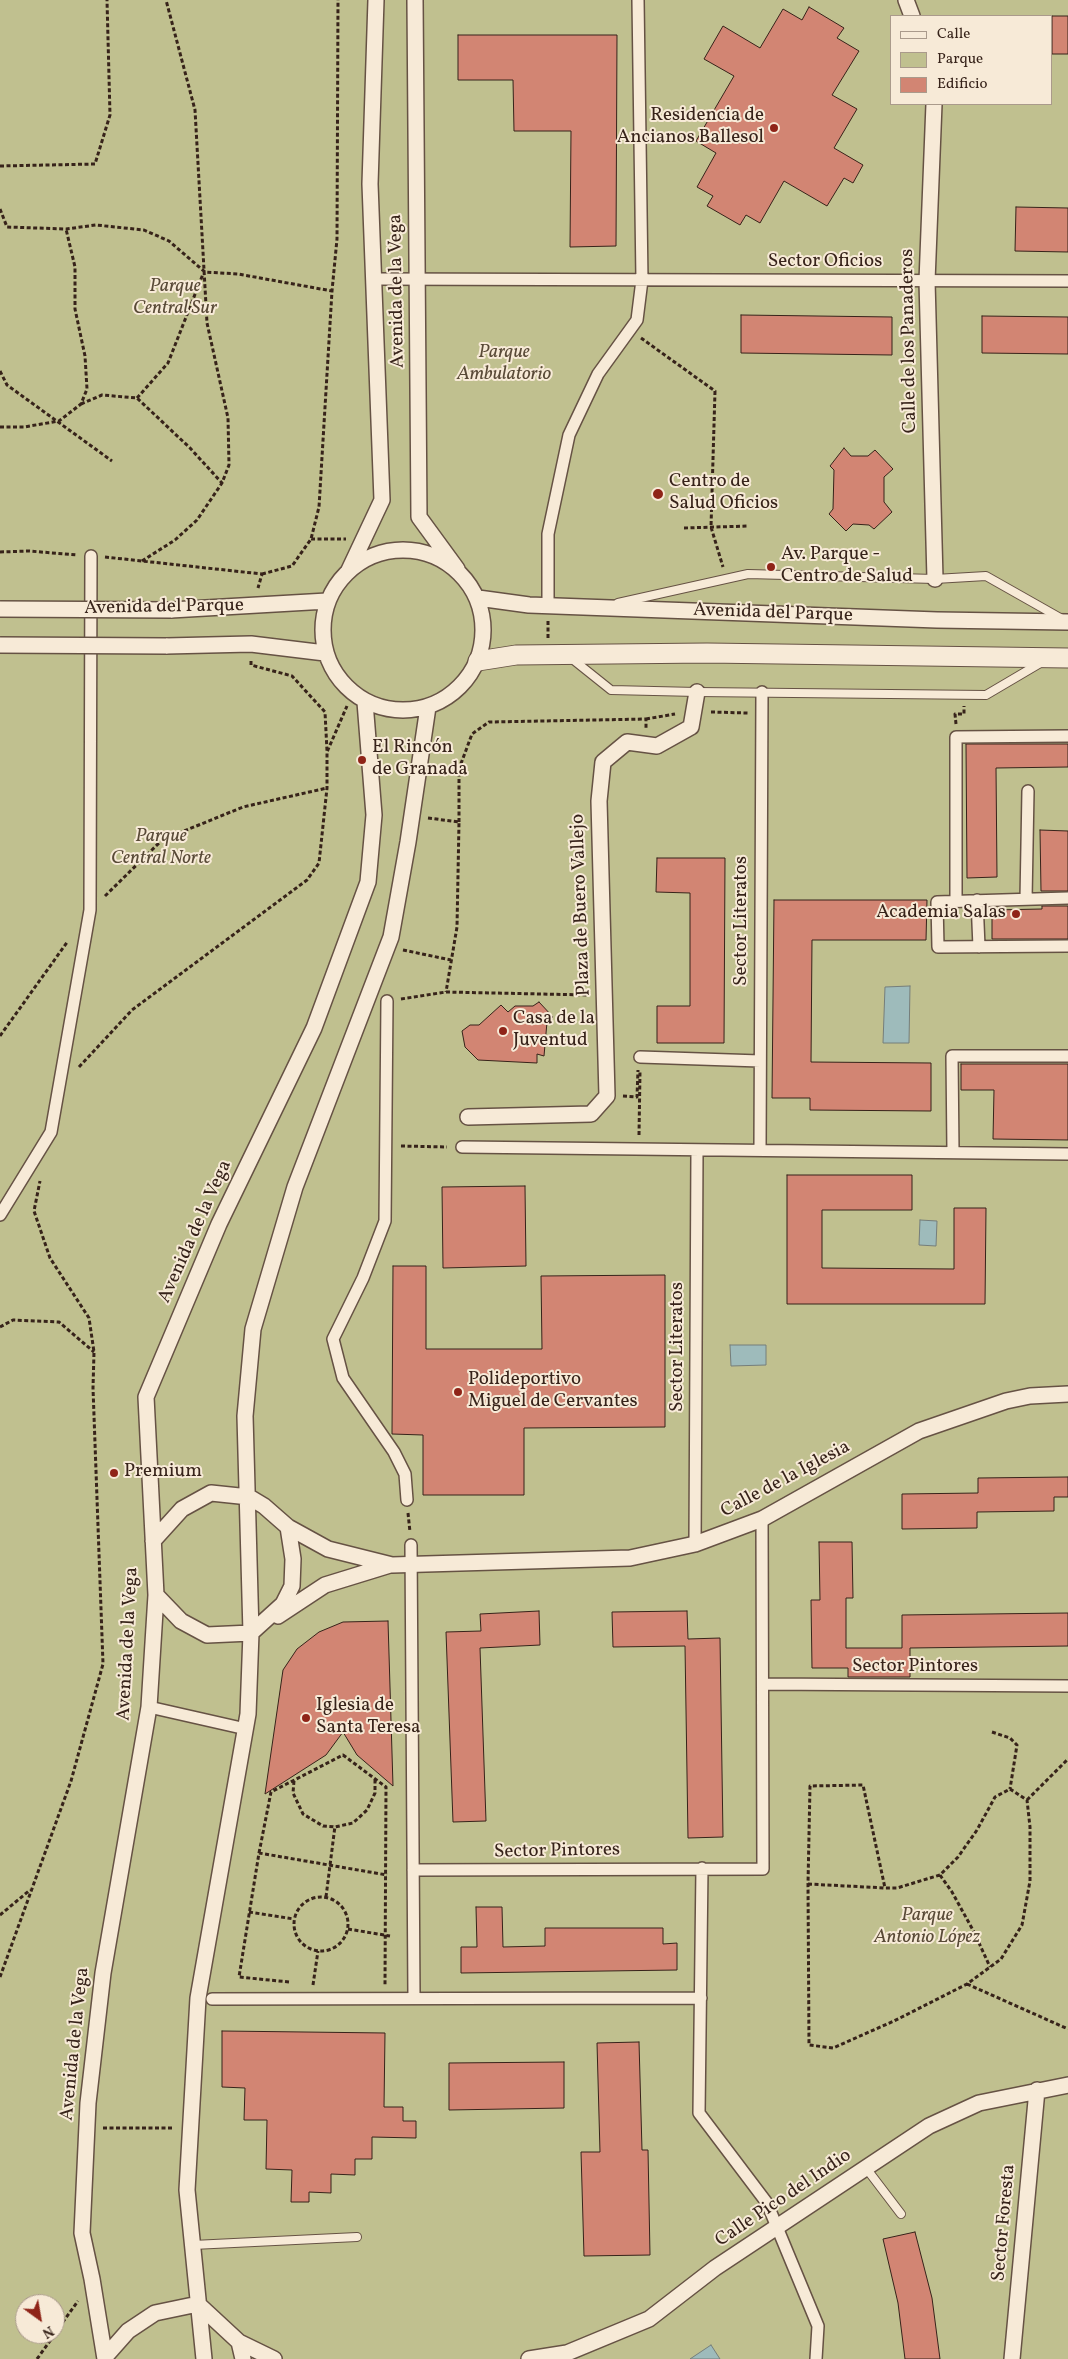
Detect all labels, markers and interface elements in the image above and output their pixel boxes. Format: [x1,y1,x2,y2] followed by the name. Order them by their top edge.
[890,15,1053,105] legend
[937,24,970,45] text: Calle
[937,49,983,70] text: Parque
[937,74,988,95] text: Edificio
[617,106,764,150] place label: Residencia de Ancianos Ballesol
[768,122,780,134] marker: Residencia de Ancianos Ballesol
[385,214,411,368] street label: Avenida de la Vega
[897,249,923,433] street label: Calle de los Panaderos
[768,252,882,274] street label: Sector Oficios
[133,277,217,321] park label: Parque Central Sur
[457,343,551,387] park label: Parque Ambulatorio
[669,472,778,516] place label: Centro de Salud Oficios
[651,487,665,501] marker: Centro de Salud Oficios
[781,545,913,589] place label: Av. Parque - Centro de Salud
[765,561,777,573] marker: Av. Parque - Centro de Salud
[84,595,244,621] street label: Avenida del Parque
[693,600,853,628] street label: Avenida del Parque
[372,738,468,782] place label: El Rincón de Granada
[356,754,368,766] marker: El Rincón de Granada
[567,813,597,997] street label: Plaza de Buero Vallejo
[111,827,211,871] park label: Parque Central Norte
[732,856,754,986] street label: Sector Literatos
[876,903,1006,925] place label: Academia Salas
[1010,908,1022,920] marker: Academia Salas
[513,1009,595,1053] place label: Casa de la Juventud
[497,1025,509,1037] marker: Casa de la Juventud
[154,1157,238,1307] street label: Avenida de la Vega
[668,1282,690,1412] street label: Sector Literatos
[468,1370,638,1414] place label: Polideportivo Miguel de Cervantes
[452,1386,464,1398] marker: Polideportivo Miguel de Cervantes
[718,1436,854,1524] street label: Calle de la Iglesia
[124,1462,202,1484] place label: Premium
[108,1467,120,1479] marker: Premium
[114,1567,144,1721] street label: Avenida de la Vega
[852,1657,978,1679] street label: Sector Pintores
[316,1696,421,1740] place label: Iglesia de Santa Teresa
[300,1712,312,1724] marker: Iglesia de Santa Teresa
[494,1840,620,1864] street label: Sector Pintores
[874,1906,980,1950] park label: Parque Antonio López
[57,1966,95,2122] street label: Avenida de la Vega
[712,2145,856,2253] street label: Calle Pico del Indio
[989,2164,1021,2282] street label: Sector Foresta
[15,2294,65,2344] north arrow
[38,2321,57,2342] text: N

